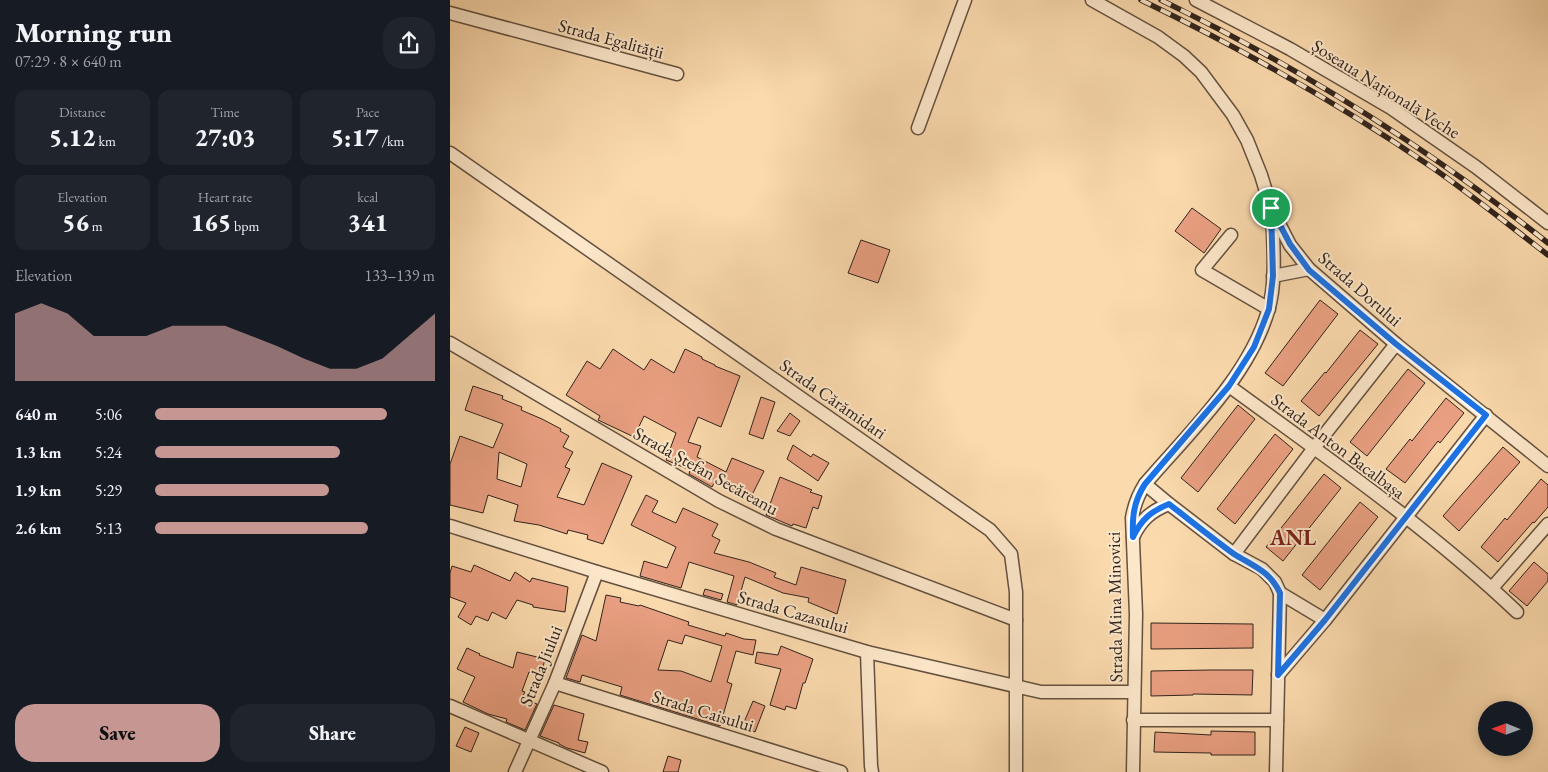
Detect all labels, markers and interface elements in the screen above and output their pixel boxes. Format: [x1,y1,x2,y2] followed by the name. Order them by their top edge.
[556,13,667,64] street label: Strada Egalității
[15,14,172,50] text: Morning run
[383,17,435,69] button: share
[1308,34,1465,144] street label: Șoseaua Națională Veche
[15,51,122,72] text: 07:29 · 8 × 640 m
[59,103,106,121] text: Distance
[210,103,240,121] text: Time
[356,103,379,121] text: Pace
[49,121,96,153] text: 5.12
[194,121,256,153] text: 27:03
[331,121,379,153] text: 5:17
[96,132,116,150] text: km
[379,132,404,150] text: /km
[1250,187,1292,229] pin
[57,188,108,206] text: Elevation
[198,188,252,206] text: Heart rate
[357,188,378,206] text: kcal
[1257,194,1285,222] icon: arrive
[62,206,89,238] text: 56
[191,206,231,238] text: 165
[347,206,388,238] text: 341
[89,217,103,235] text: m
[231,217,259,235] text: bpm
[1314,246,1407,332] street label: Strada Dorului
[15,265,73,286] text: Elevation
[364,265,435,286] text: 133–139 m
[775,353,892,444] street label: Strada Cărămidari
[1267,388,1411,504] street label: Strada Anton Bacalbașa
[15,404,57,425] text: 640 m
[95,404,122,425] text: 5:06
[630,421,783,520] street label: Strada Ștefan Secăreanu
[15,442,61,463] text: 1.3 km
[95,442,122,463] text: 5:24
[15,480,61,501] text: 1.9 km
[95,480,122,501] text: 5:29
[15,518,61,539] text: 2.6 km
[95,518,122,539] text: 5:13
[1269,523,1316,552] district label: ANL
[1102,531,1127,683] street label: Strada Mina Minovici
[735,585,852,638] street label: Strada Cazasului
[514,621,567,710] street label: Strada Jiului
[650,684,757,737] street label: Strada Caisului
[1478,701,1532,756] north arrow
[1478,701,1533,756] map controls
[15,704,220,762] button: Save
[230,704,435,762] button: Share

